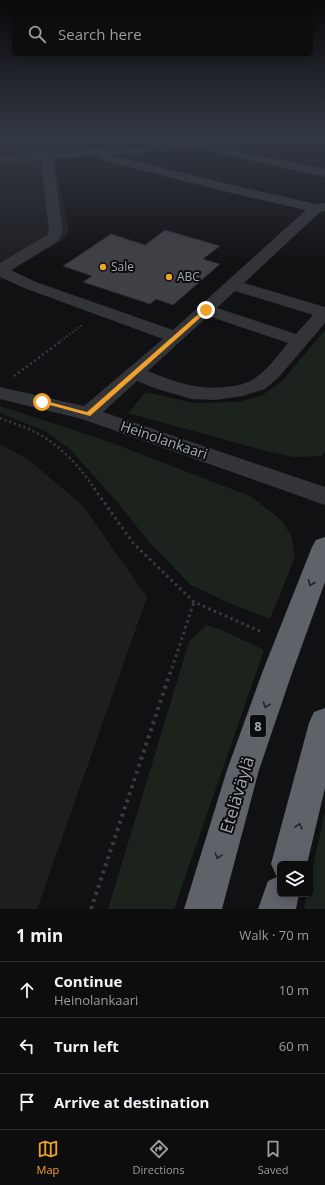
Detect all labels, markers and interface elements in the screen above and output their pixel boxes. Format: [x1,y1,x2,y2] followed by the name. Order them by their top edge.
[12,12,313,56] search box
[26,23,48,45] icon: search
[58,24,142,44] text: Search here
[111,258,134,275] place label: Sale
[98,262,108,272] marker: Sale
[177,268,200,285] place label: ABC
[164,272,174,282] marker: ABC
[197,301,215,319] route end
[33,393,51,411] route start
[118,416,210,463] street label: Heinolankaari
[307,580,315,587] one-way arrow
[262,702,270,709] one-way arrow
[250,715,266,737] road number: 8
[214,754,259,836] street label: Eteläväylä
[294,823,302,829] one-way arrow
[214,852,223,859] one-way arrow
[277,861,313,897] map controls
[277,861,313,897] button: layers
[16,924,63,947] text: 1 min
[239,926,309,944] text: Walk · 70 m
[54,971,122,991] text: Continue
[16,979,38,1001] icon: ahead
[279,981,309,999] text: 10 m
[54,991,138,1009] text: Heinolankaari
[16,1035,38,1057] icon: left
[54,1036,119,1056] text: Turn left
[279,1037,309,1055] text: 60 m
[16,1091,38,1113] icon: arrive
[54,1092,209,1112] text: Arrive at destination
[37,1138,59,1177] tab: Map
[133,1138,185,1177] tab: Directions
[258,1138,288,1177] tab: Saved

